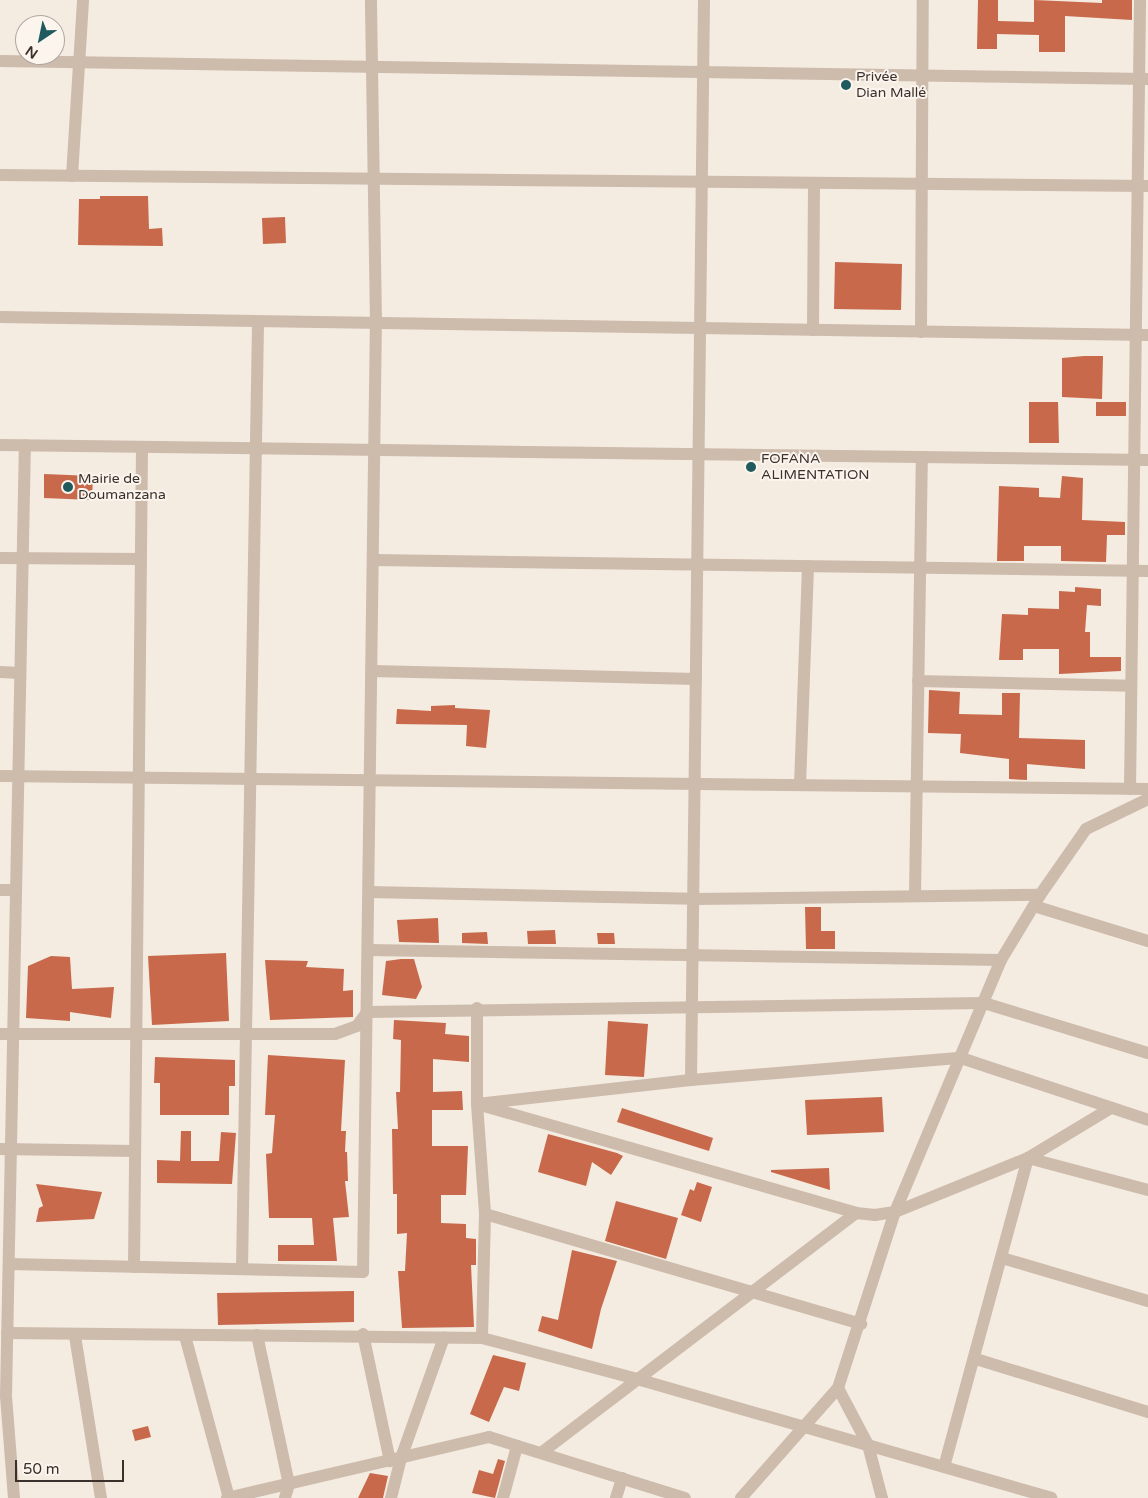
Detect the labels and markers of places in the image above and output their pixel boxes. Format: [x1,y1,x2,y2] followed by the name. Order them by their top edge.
[856,69,926,102] place label: Privée Dian Mallé
[840,79,852,91] marker: Privée Dian Mallé
[761,451,870,484] place label: FOFANA ALIMENTATION
[745,461,757,473] marker: FOFANA ALIMENTATION
[78,471,166,504] place label: Mairie de Doumanzana
[62,481,74,493] marker: Mairie de Doumanzana

